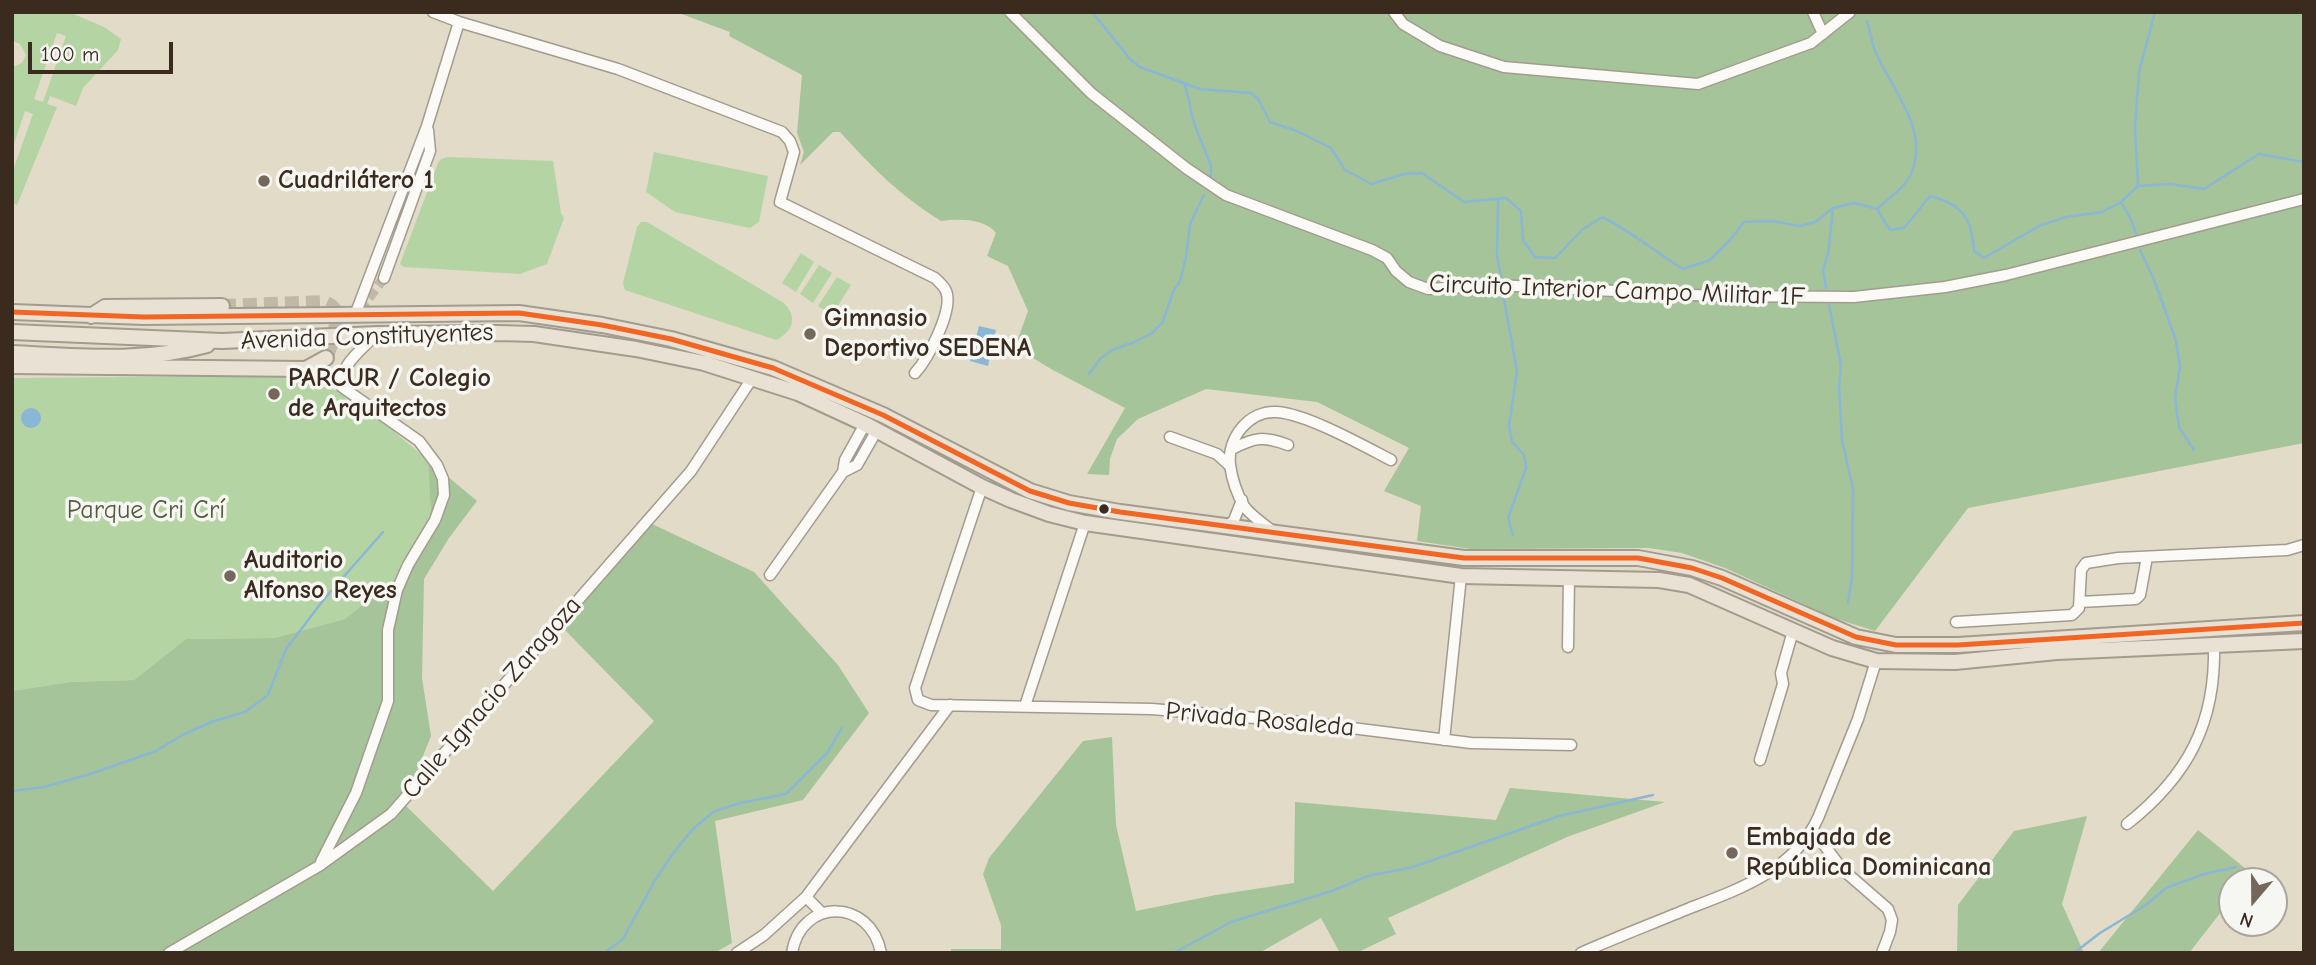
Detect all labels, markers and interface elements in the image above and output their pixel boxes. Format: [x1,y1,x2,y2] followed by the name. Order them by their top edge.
[32,28,177,72] scale bar
[41,42,99,66] text: 100 m
[278,165,434,197] place label: Cuadrilátero 1
[256,173,272,189] marker: Cuadrilátero 1
[1428,269,1806,313] street label: Circuito Interior Campo Militar 1F
[824,303,1031,364] place label: Gimnasio Deportivo SEDENA
[240,317,494,357] street label: Avenida Constituyentes
[802,326,818,342] marker: Gimnasio Deportivo SEDENA
[288,363,491,424] place label: PARCUR / Colegio de Arquitectos
[266,386,282,402] marker: PARCUR / Colegio de Arquitectos
[67,495,225,527] park label: Parque Cri Crí
[1097,502,1111,516] unlabelled marker
[244,545,397,606] place label: Auditorio Alfonso Reyes
[222,568,238,584] marker: Auditorio Alfonso Reyes
[396,590,588,806] street label: Calle Ignacio Zaragoza
[1164,696,1356,744] street label: Privada Rosaleda
[1746,822,1992,884] place label: Embajada de República Dominicana
[1724,845,1740,861] marker: Embajada de República Dominicana
[2218,867,2288,937] north arrow
[2237,907,2256,932] text: N

